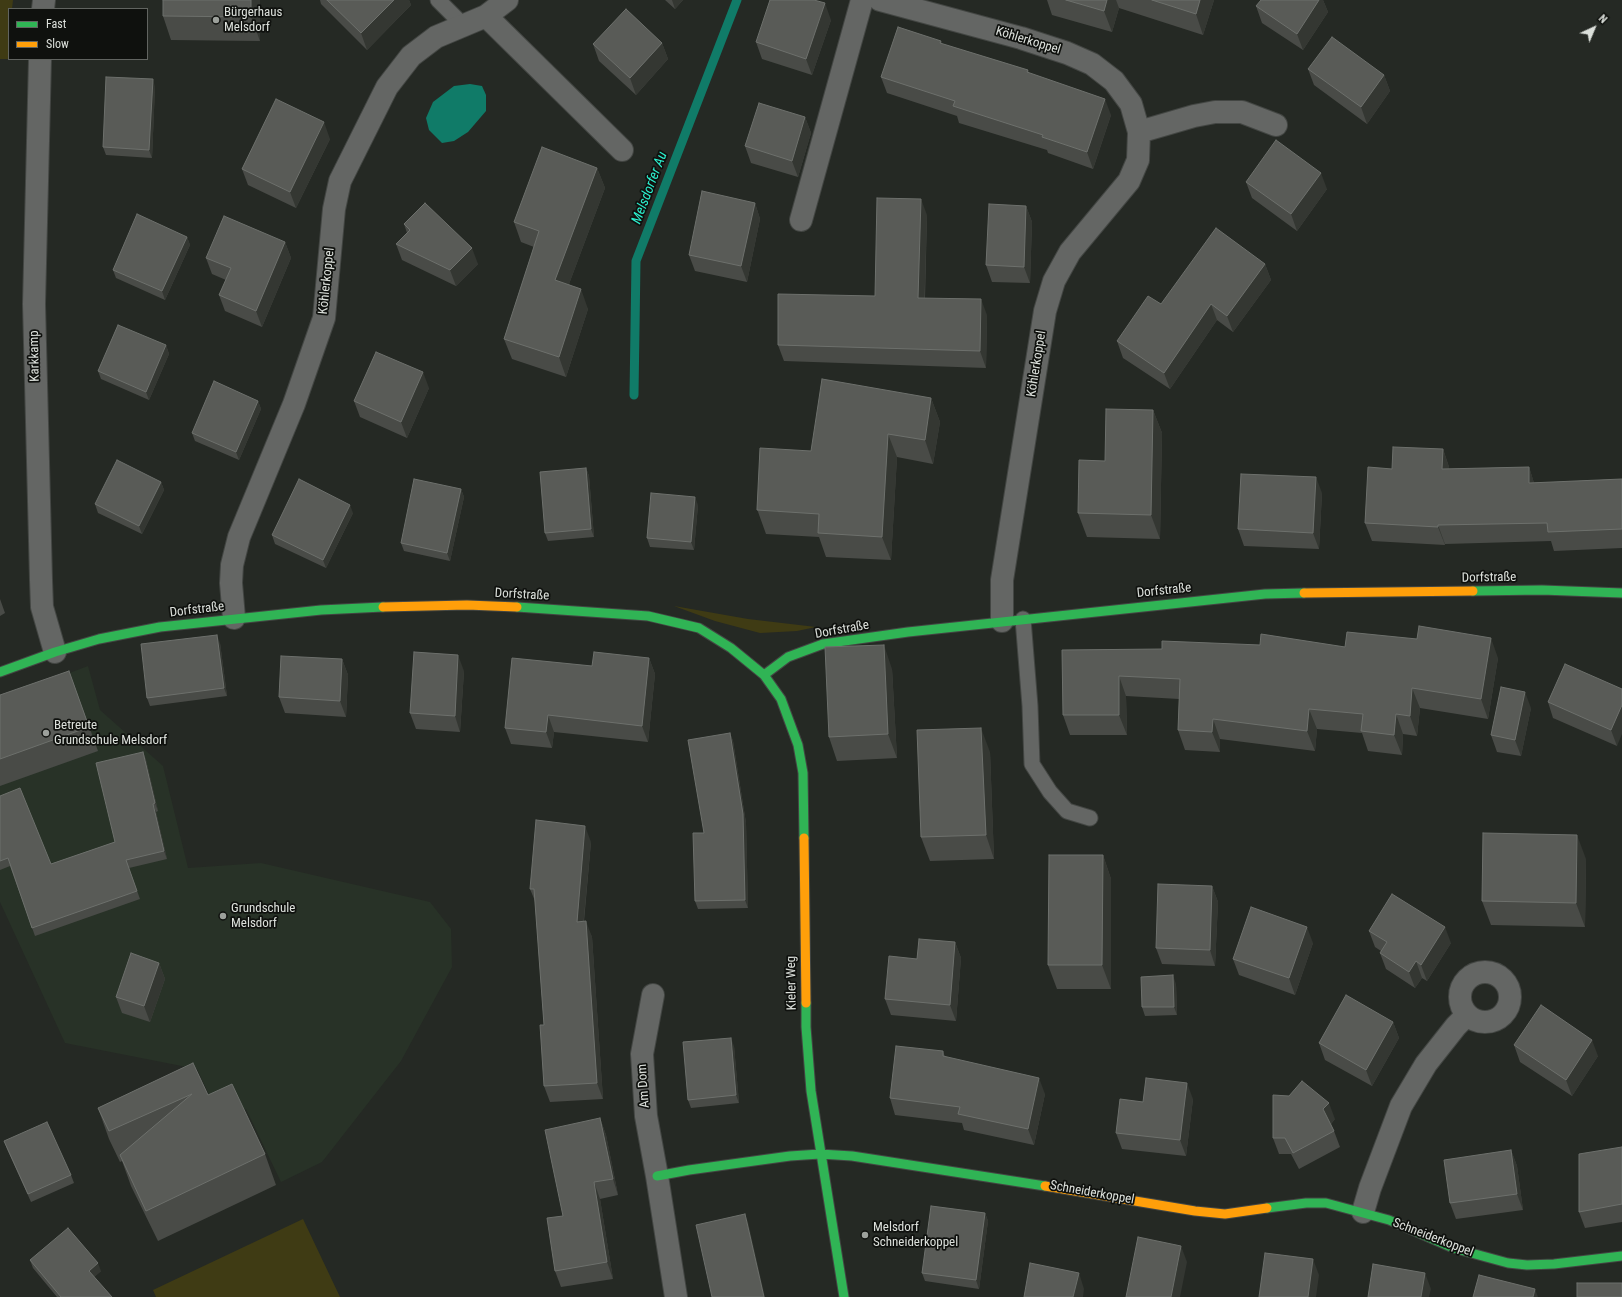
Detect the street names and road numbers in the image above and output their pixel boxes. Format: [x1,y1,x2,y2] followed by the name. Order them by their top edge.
[994,24,1062,58] street label: Köhlerkoppel
[316,247,338,315] street label: Köhlerkoppel
[27,330,43,382] street label: Karkkamp
[1024,330,1050,398] street label: Köhlerkoppel
[1462,570,1516,586] street label: Dorfstraße
[1136,580,1192,602] street label: Dorfstraße
[494,586,550,604] street label: Dorfstraße
[169,599,225,621] street label: Dorfstraße
[814,618,870,642] street label: Dorfstraße
[784,956,800,1010] street label: Kieler Weg
[635,1064,653,1108] street label: Am Dom
[1049,1178,1135,1208] street label: Schneiderkoppel
[1390,1215,1476,1261] street label: Schneiderkoppel

